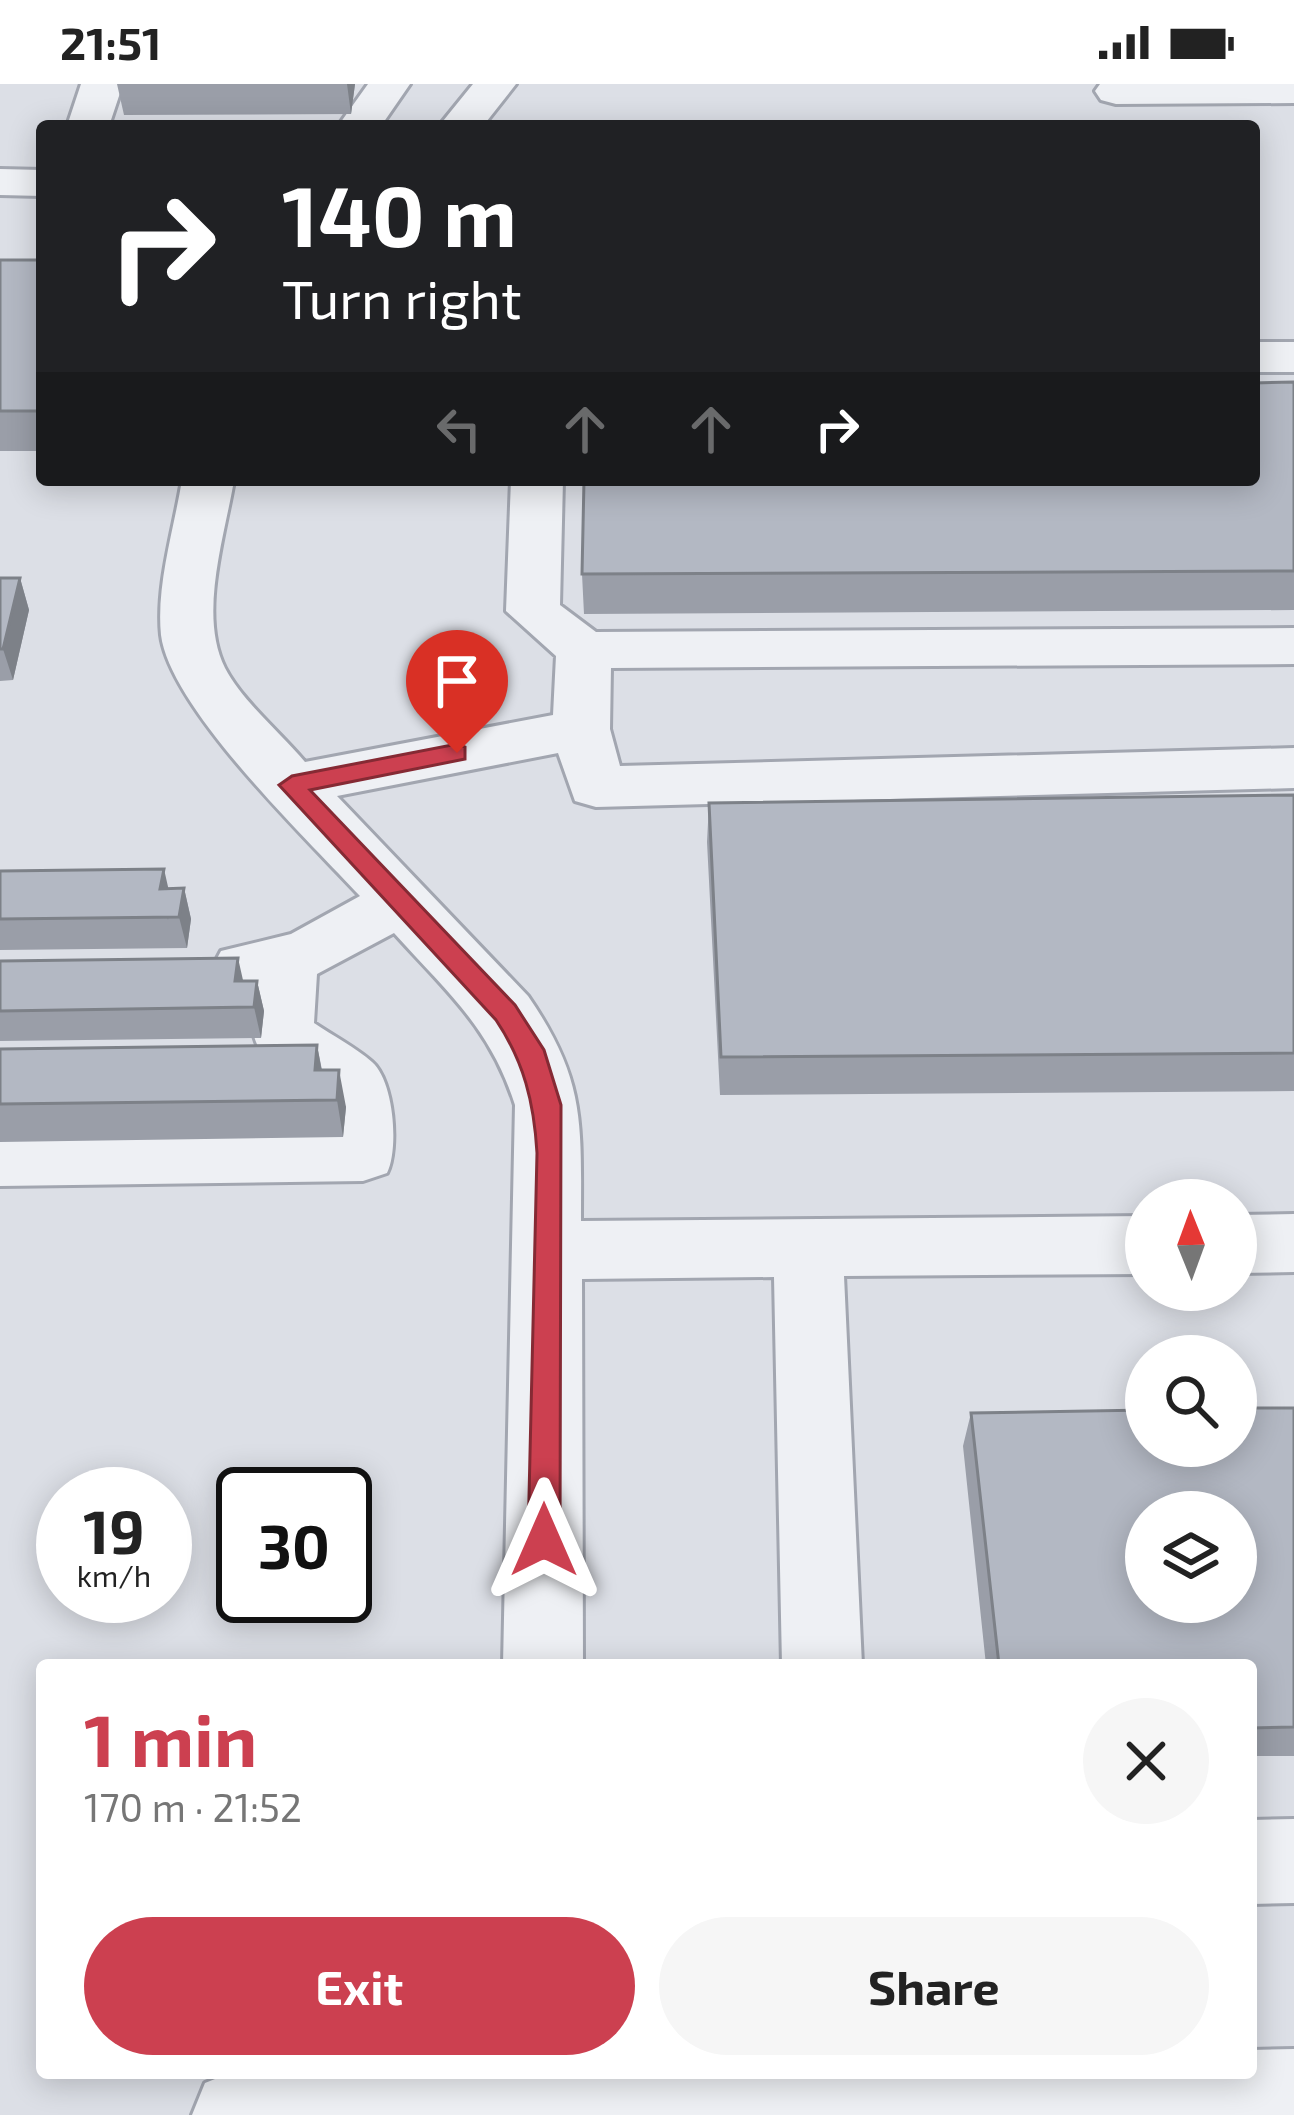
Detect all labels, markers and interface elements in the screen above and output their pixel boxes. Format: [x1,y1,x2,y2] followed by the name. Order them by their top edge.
[60,15,161,69] text: 21:51
[282,163,517,264] text: 140 m
[84,168,240,324] icon: right
[282,265,522,330] text: Turn right
[426,396,492,462] icon: left
[552,396,618,462] icon: ahead
[678,396,744,462] icon: ahead
[804,396,870,462] icon: right
[406,630,508,753] pin
[424,648,490,714] icon: arrive
[1125,1179,1257,1311] north arrow
[1125,1179,1257,1623] map controls
[1125,1335,1257,1467] button: search
[216,1467,372,1623] speed limit sign: 30
[481,1477,607,1603] position arrow
[1125,1491,1257,1623] button: layers
[83,1494,145,1566] text: 19
[77,1557,151,1593] text: km/h
[84,1695,257,1781] text: 1 min
[1083,1698,1209,1824] button: close
[84,1783,302,1830] text: 170 m · 21:52
[84,1917,635,2055] button: Exit
[659,1917,1209,2055] button: Share

